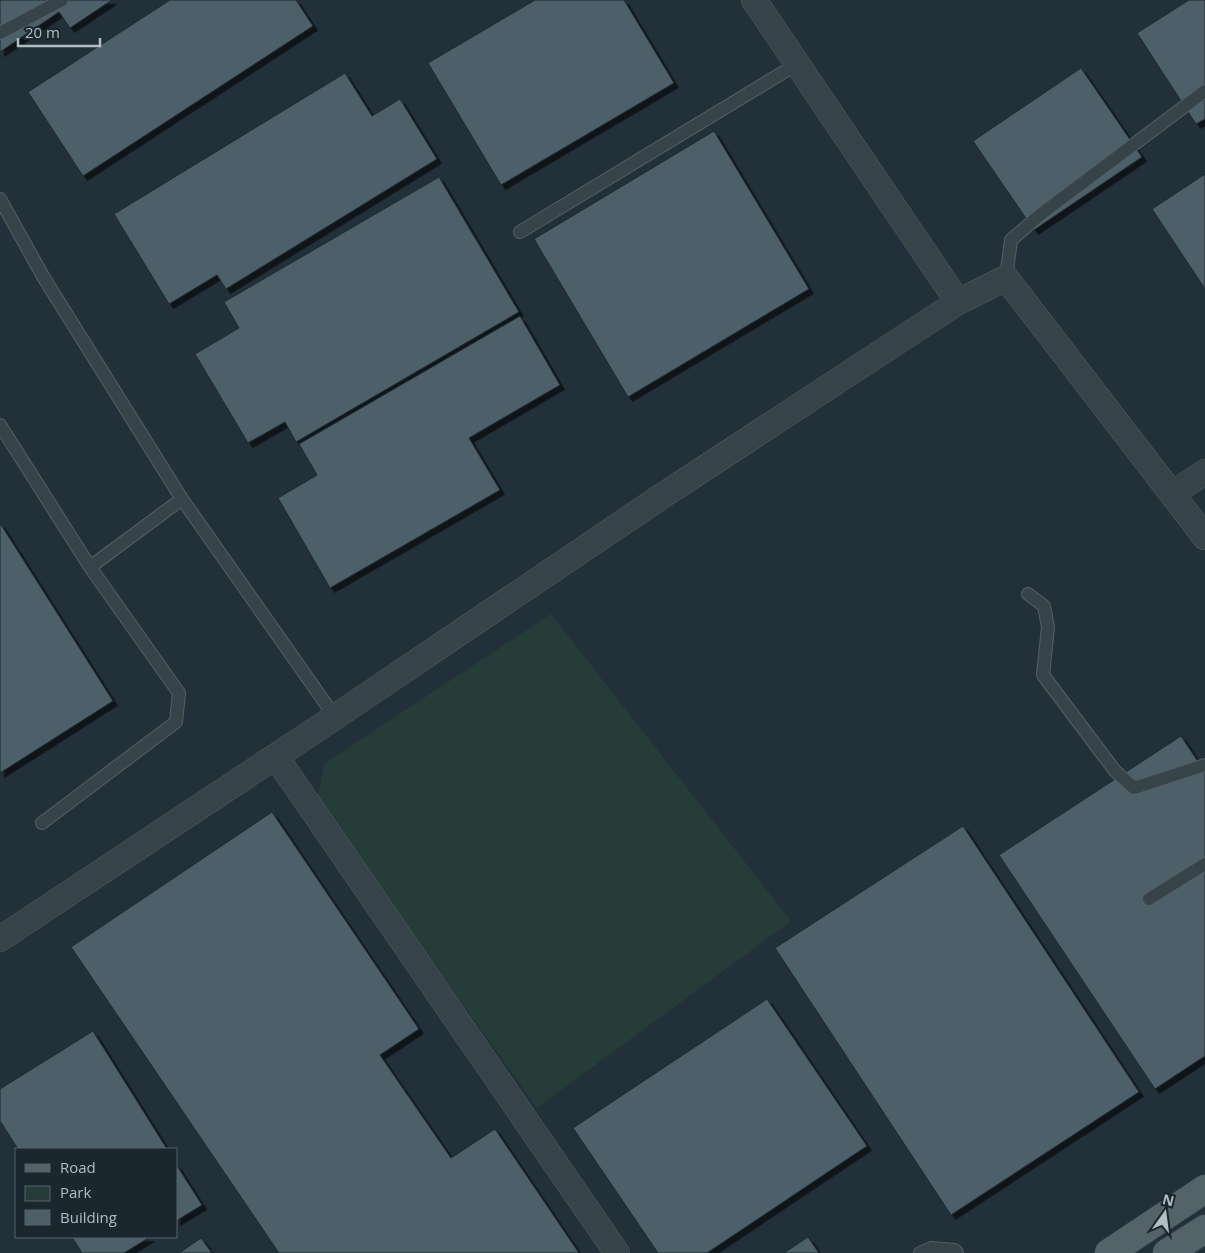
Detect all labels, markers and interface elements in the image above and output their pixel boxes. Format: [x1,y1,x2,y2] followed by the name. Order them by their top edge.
[18,15,100,47] scale bar
[25,22,60,42] text: 20 m
[15,1148,178,1238] legend
[60,1157,96,1177] text: Road
[60,1182,91,1202] text: Park
[1140,1188,1190,1238] north arrow
[1160,1189,1176,1210] text: N
[60,1207,117,1227] text: Building

